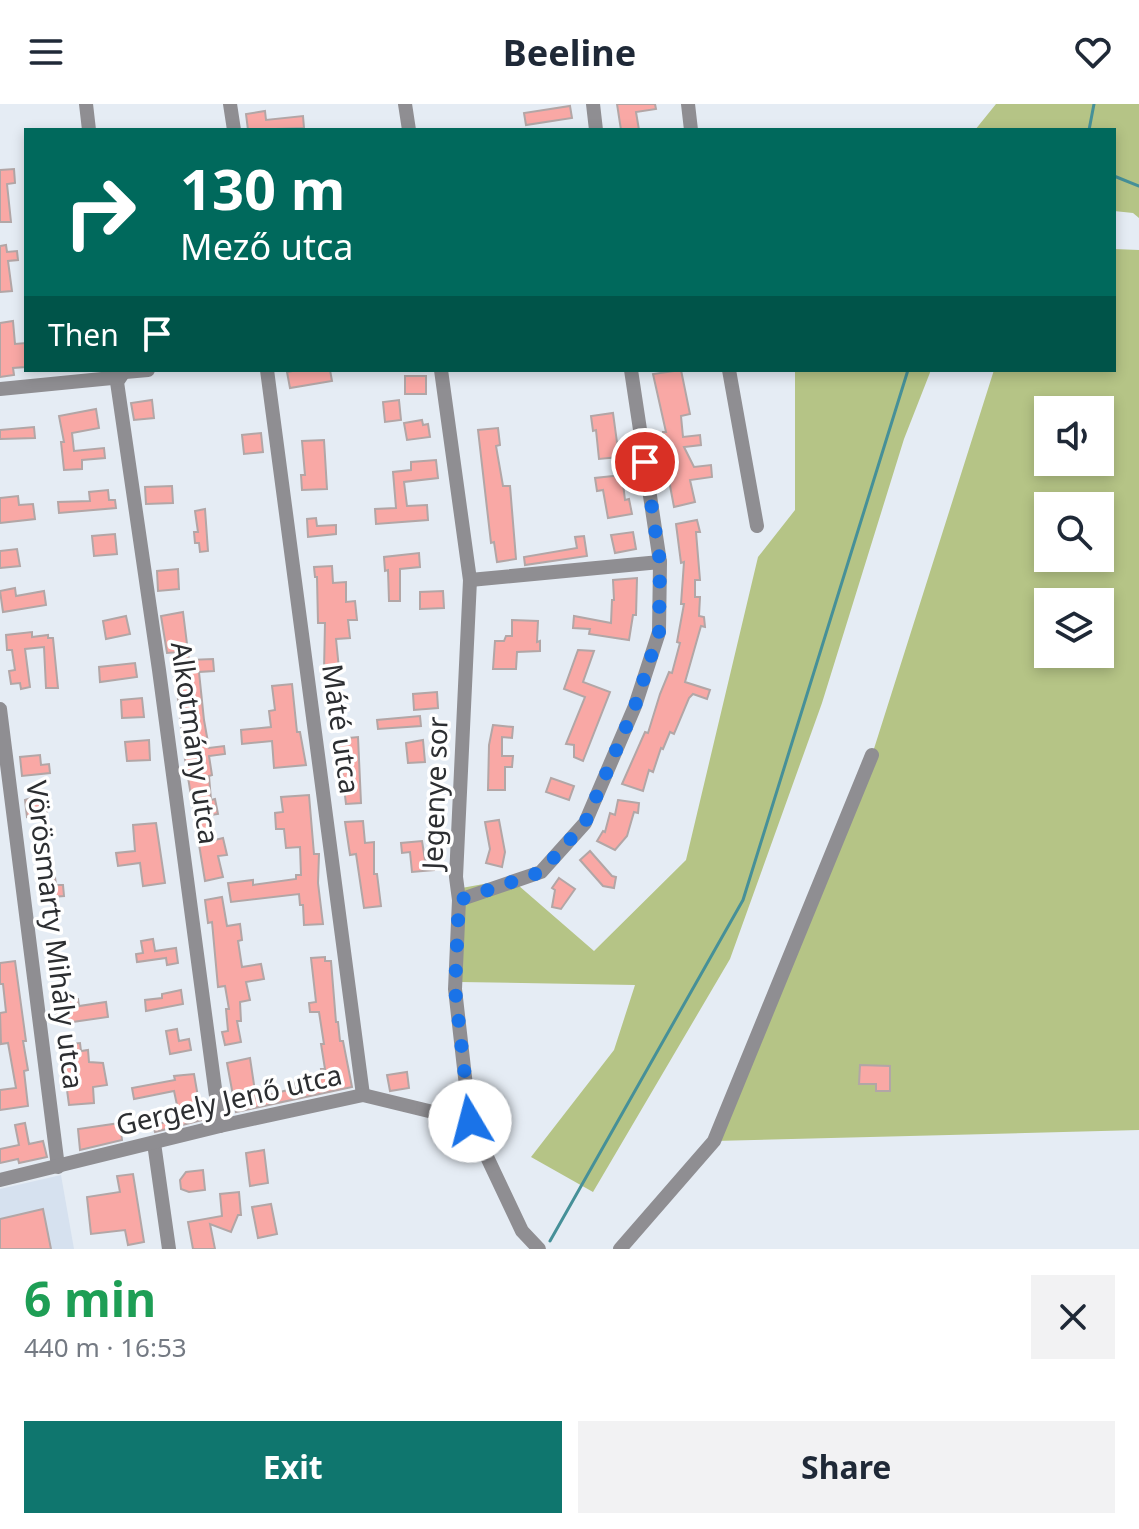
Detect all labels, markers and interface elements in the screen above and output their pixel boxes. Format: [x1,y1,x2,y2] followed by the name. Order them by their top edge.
[503,28,636,77] text: Beeline
[24,30,68,74] icon: menu
[1071,30,1115,74] icon: heart
[180,150,345,226] text: 130 m
[48,160,152,264] icon: right
[180,222,353,271] text: Mező utca
[135,312,179,356] icon: arrive
[48,314,119,355] text: Then
[1034,396,1114,668] map controls
[1034,396,1114,476] button: sound
[611,428,679,496] pin
[623,440,667,484] icon: arrive
[1034,492,1114,572] button: search
[1034,588,1114,668] button: layers
[163,639,229,847] street label: Alkotmány utca
[314,661,370,796] street label: Máté utca
[412,715,456,873] street label: Jegenye sor
[18,778,94,1091] street label: Vörösmarty Mihály utca
[112,1055,345,1143] street label: Gergely Jenő utca
[428,1079,512,1163] position arrow
[24,1266,156,1331] text: 6 min
[1031,1275,1115,1359] button: close
[24,1329,187,1365] text: 440 m · 16:53
[24,1421,562,1513] button: Exit
[578,1421,1115,1513] button: Share

